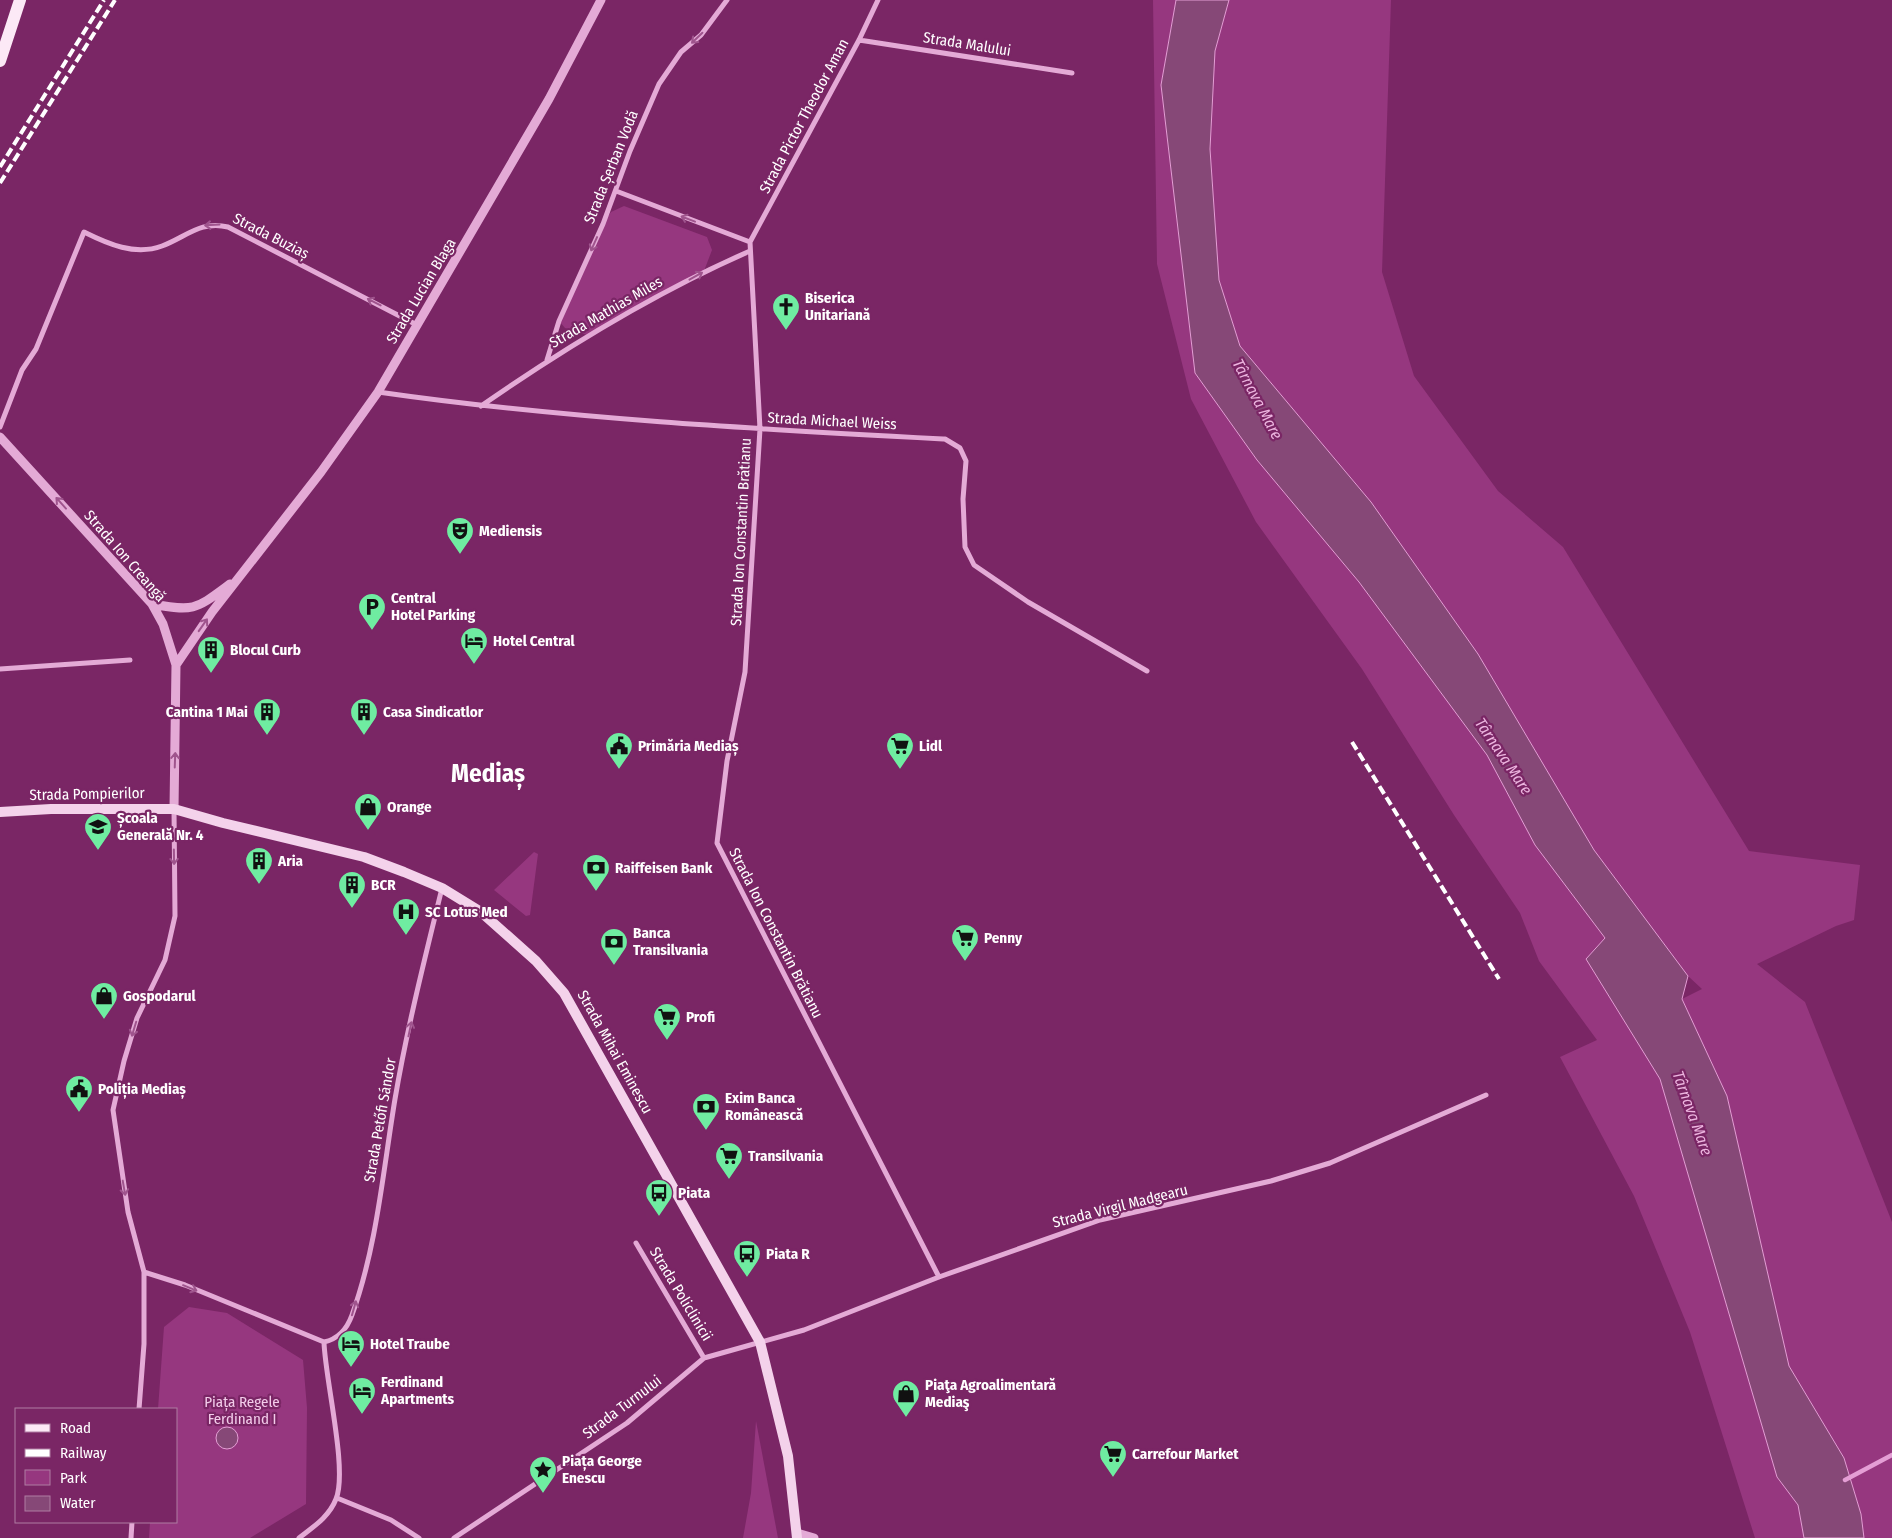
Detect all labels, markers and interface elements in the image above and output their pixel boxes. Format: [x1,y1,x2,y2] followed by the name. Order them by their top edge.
[922,28,1012,60] street label: Strada Malului
[690,32,703,44] one-way arrow
[756,36,852,196] street label: Strada Pictor Theodor Aman
[580,108,643,227] street label: Strada Șerban Vodă
[230,209,312,264] street label: Strada Buziaș
[681,214,696,223] one-way arrow
[205,221,221,230] one-way arrow
[382,235,460,347] street label: Strada Lucian Blaga
[588,236,598,251] one-way arrow
[689,270,703,280] one-way arrow
[546,272,666,352] street label: Strada Mathias Miles
[805,289,871,324] place label: Biserica Unitariană
[771,292,801,331] church icon: Biserica Unitariană
[366,297,381,307] one-way arrow
[1228,356,1287,443] water label: Târnava Mare
[767,409,897,433] street label: Strada Michael Weiss
[727,437,755,627] street label: Strada Ion Constantin Brătianu
[55,497,67,510] one-way arrow
[80,507,170,605] street label: Strada Ion Creangă
[445,516,475,555] theatre icon: Mediensis
[479,522,542,540] place label: Mediensis
[391,589,476,624] place label: Central Hotel Parking
[357,592,387,631] parking icon: Central Hotel Parking
[198,619,208,633] one-way arrow
[459,626,489,665] hotel icon: Hotel Central
[493,632,576,650] place label: Hotel Central
[196,635,226,674] building icon: Blocul Curb
[230,641,301,659] place label: Blocul Curb
[252,697,282,736] building icon: Cantina 1 Mai
[349,697,379,736] building icon: Casa Sindicatlor
[166,703,248,721] place label: Cantina 1 Mai
[383,703,484,721] place label: Casa Sindicatlor
[1471,714,1536,799] water label: Târnava Mare
[604,731,634,770] public building icon: Primăria Mediaș
[885,731,915,770] supermarket icon: Lidl
[638,737,739,756] place label: Primăria Mediaș
[919,737,943,755] place label: Lidl
[170,752,180,768] one-way arrow
[451,759,525,790] district label: Mediaș
[29,784,146,804] street label: Strada Pompierilor
[353,792,383,831] shop icon: Orange
[387,798,432,816] place label: Orange
[117,809,204,844] place label: Școala Generală Nr. 4
[83,812,113,851] school or university icon: Școala Generală Nr. 4
[725,845,827,1021] street label: Strada Ion Constantin Brătianu
[244,846,274,885] building icon: Aria
[169,849,179,865] one-way arrow
[277,852,304,870] place label: Aria
[581,853,611,892] bank icon: Raiffeisen Bank
[615,859,713,877] place label: Raiffeisen Bank
[337,870,367,909] building icon: BCR
[371,876,396,894] place label: BCR
[391,897,421,936] hospital icon: SC Lotus Med
[425,903,508,921] place label: SC Lotus Med
[950,923,980,962] supermarket icon: Penny
[633,924,709,959] place label: Banca Transilvania
[599,927,629,966] bank icon: Banca Transilvania
[984,929,1023,947] place label: Penny
[89,981,119,1020] shop icon: Gospodarul
[123,987,196,1005] place label: Gospodarul
[574,987,656,1117] street label: Strada Mihai Eminescu
[652,1002,682,1041] supermarket icon: Profi
[686,1008,715,1026] place label: Profi
[128,1021,138,1037] one-way arrow
[406,1021,415,1037] one-way arrow
[360,1056,400,1184] street label: Strada Petőfi Sándor
[1669,1068,1717,1158] water label: Târnava Mare
[64,1074,94,1113] public building icon: Poliția Mediaș
[98,1080,186,1099] place label: Poliția Mediaș
[725,1089,804,1124] place label: Exim Banca Românească
[691,1092,721,1131] bank icon: Exim Banca Românească
[714,1141,744,1180] supermarket icon: Transilvania
[748,1147,824,1165] place label: Transilvania
[644,1178,674,1217] bus stop icon: Piata
[119,1180,129,1196] one-way arrow
[1051,1180,1189,1232] street label: Strada Virgil Madgearu
[678,1184,711,1202] place label: Piata
[732,1239,762,1278] bus stop icon: Piata R
[646,1244,716,1344] street label: Strada Policlinicii
[766,1245,810,1263] place label: Piata R
[182,1283,197,1293] one-way arrow
[350,1300,359,1316] one-way arrow
[336,1329,366,1368] hotel icon: Hotel Traube
[370,1335,450,1353] place label: Hotel Traube
[579,1371,665,1443] street label: Strada Turnului
[380,1373,455,1408] place label: Ferdinand Apartments
[347,1376,377,1415] hotel icon: Ferdinand Apartments
[925,1376,1057,1412] place label: Piaţa Agroalimentară Mediaş
[891,1379,921,1418] shop icon: Piaţa Agroalimentară Mediaş
[204,1393,280,1428] park label: Piața Regele Ferdinand I
[15,1408,178,1523] legend
[60,1419,91,1437] text: Road
[1098,1439,1128,1478] supermarket icon: Carrefour Market
[60,1444,107,1462] text: Railway
[1132,1445,1239,1463] place label: Carrefour Market
[562,1452,642,1487] place label: Piața George Enescu
[528,1455,558,1494] place icon: Piața George Enescu
[60,1469,87,1487] text: Park
[60,1494,96,1512] text: Water

